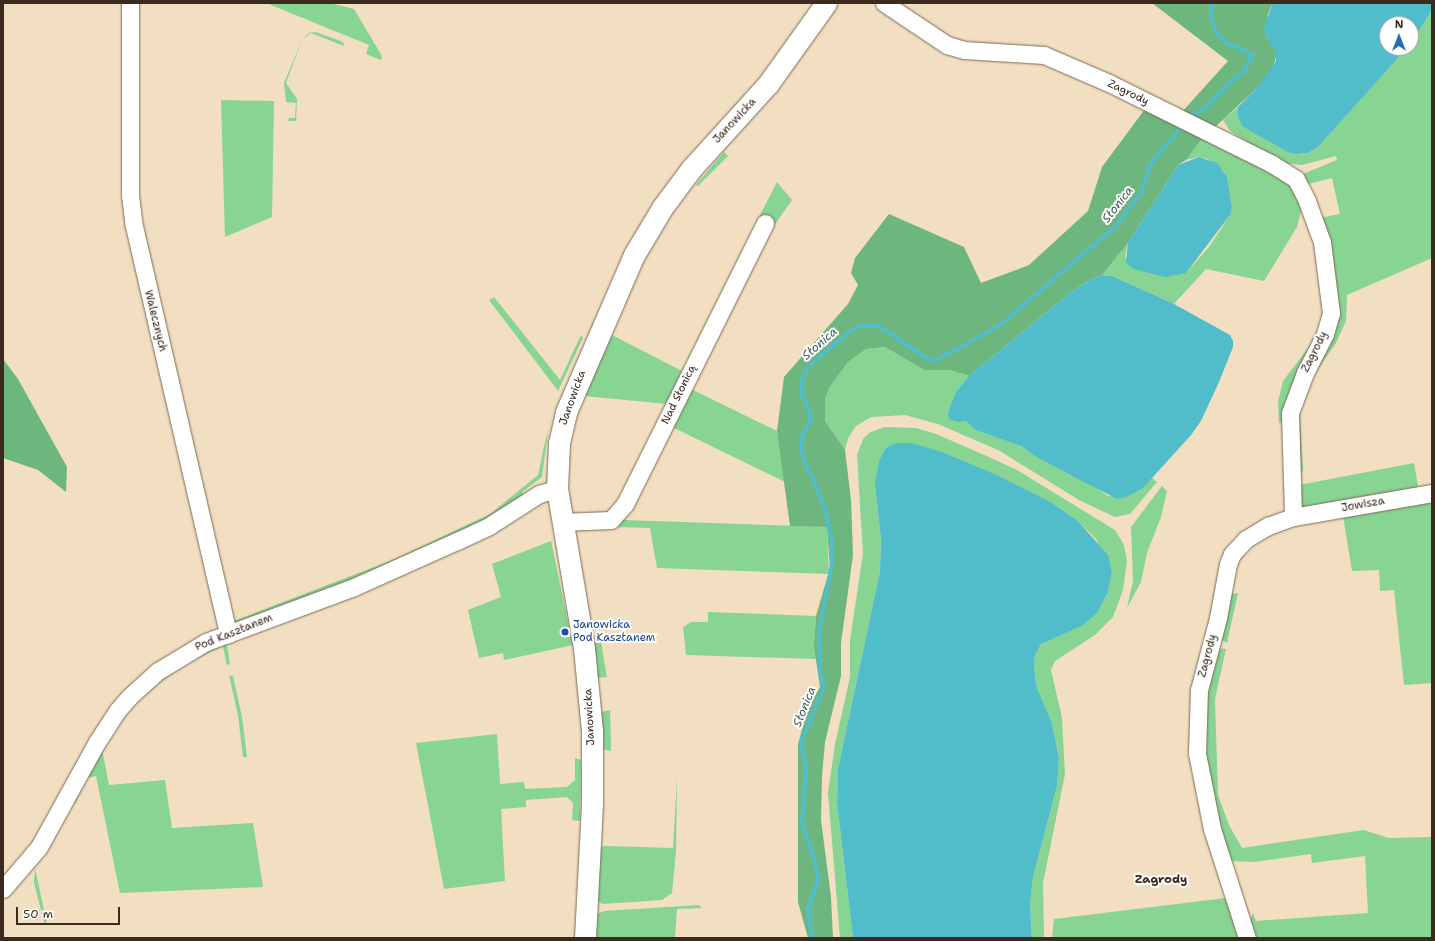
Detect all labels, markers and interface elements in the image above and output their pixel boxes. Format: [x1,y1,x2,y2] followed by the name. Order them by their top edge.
[1379,16,1419,56] north arrow
[1395,17,1403,32] text: N
[1105,77,1151,109] street label: Zagrody
[711,96,759,146] street label: Janowicka
[1099,184,1137,226] water label: Słonica
[141,289,169,353] street label: Walecznych
[799,325,841,363] water label: Słonica
[1299,329,1331,375] street label: Zagrody
[659,363,699,427] street label: Nad Słonicą
[557,369,589,427] street label: Janowicka
[1340,495,1386,515] street label: Jowisza
[193,611,275,655] street label: Pod Kasztanem
[573,619,655,645] place label: Janowicka Pod Kasztanem
[560,627,570,637] marker: Janowicka Pod Kasztanem
[1196,633,1220,679] street label: Zagrody
[790,685,820,729] water label: Słonica
[582,688,598,746] street label: Janowicka
[1135,873,1187,887] district label: Zagrody
[18,899,122,925] scale bar
[23,906,53,922] text: 50 m

